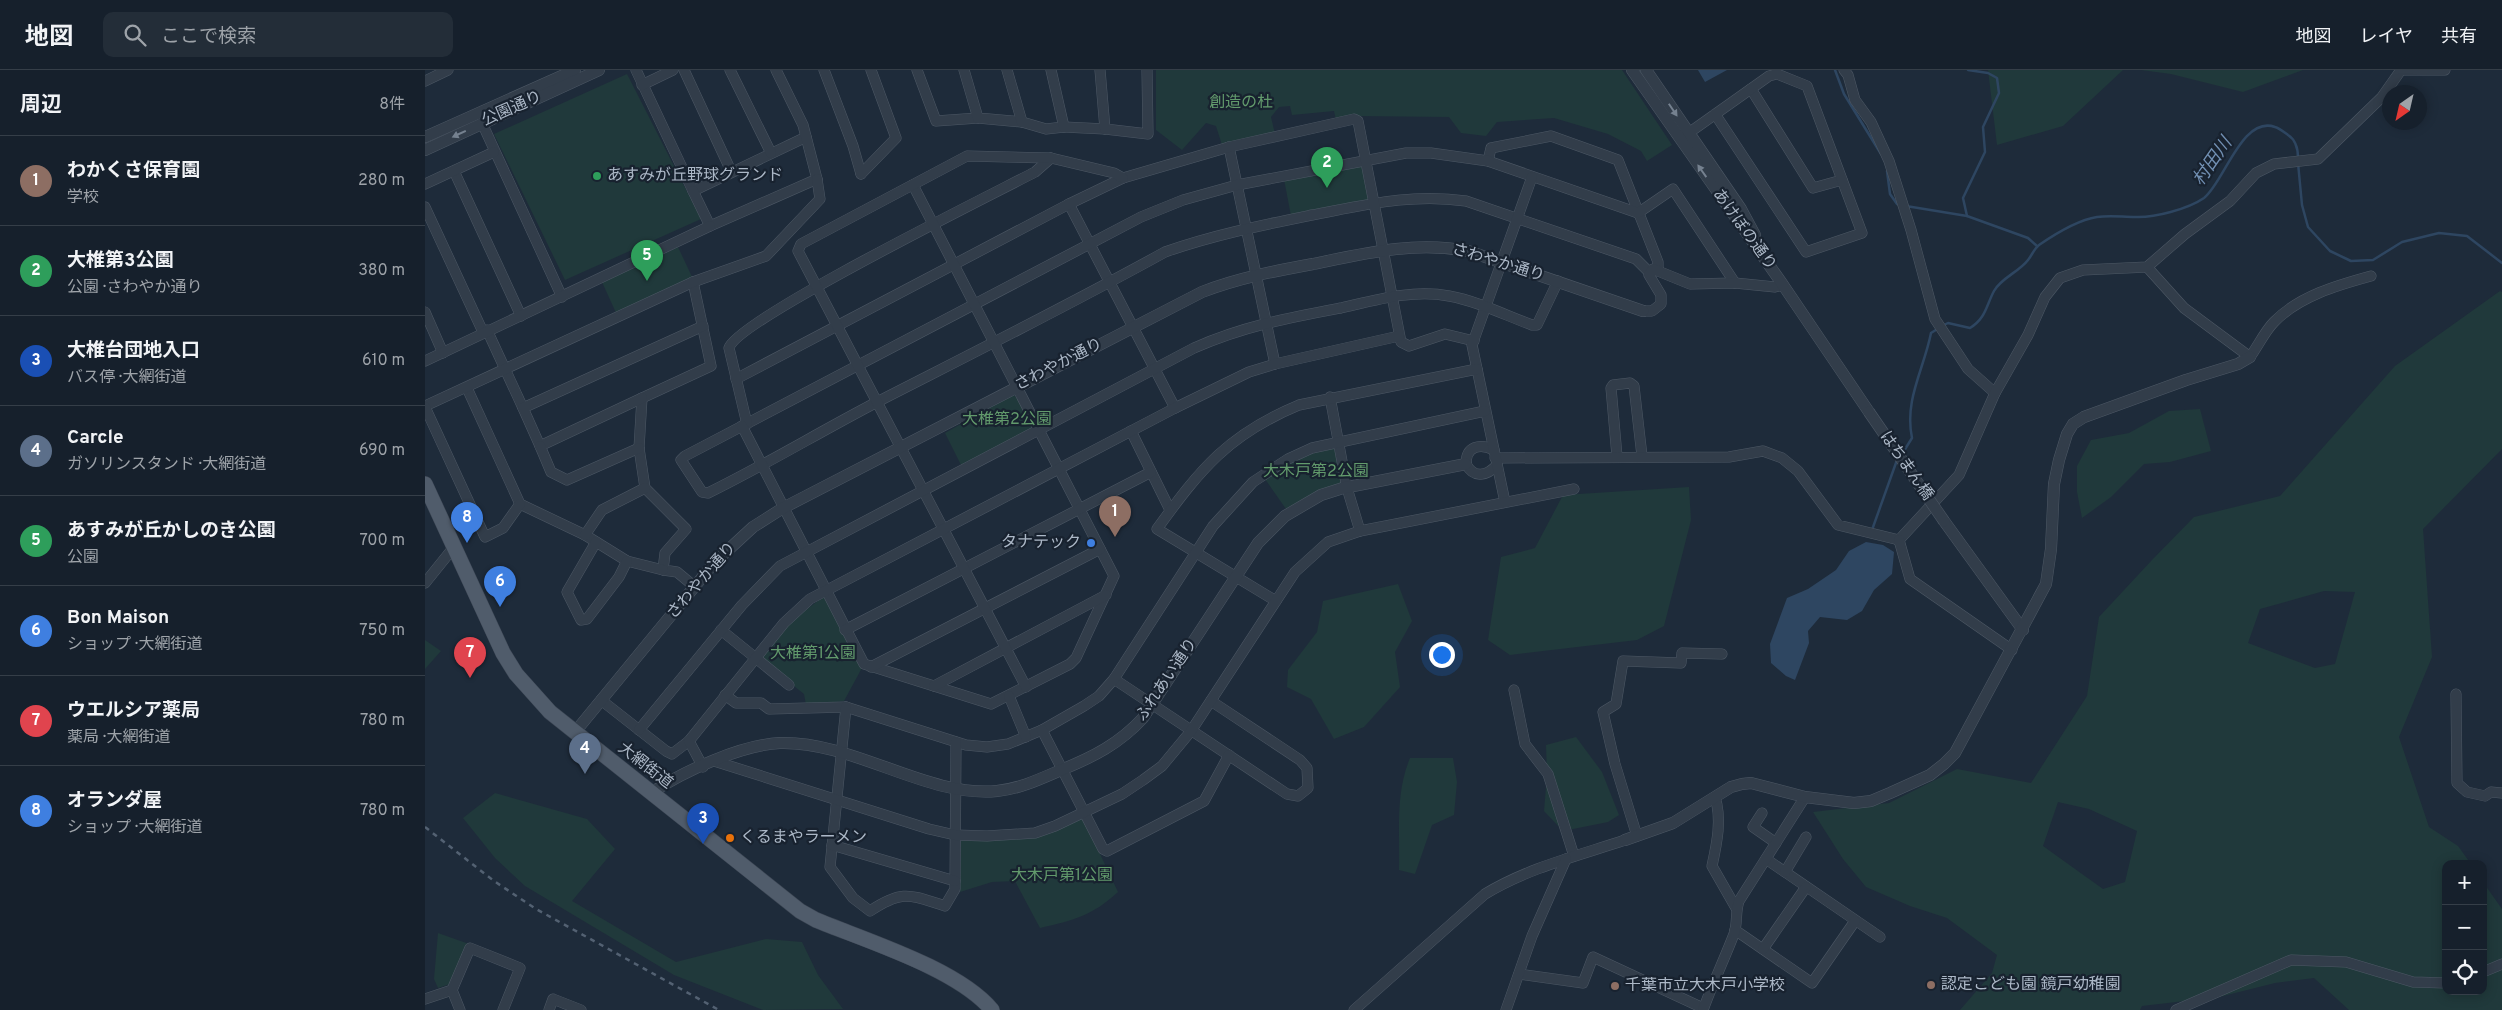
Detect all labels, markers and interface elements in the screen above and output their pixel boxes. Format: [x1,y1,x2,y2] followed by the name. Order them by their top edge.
[103,12,453,57] search box
[121,21,149,49] icon: search
[25,23,73,53] text: 地図
[161,25,256,49] text: ここで検索
[2296,26,2332,49] text: 地図
[2360,26,2413,49] text: レイヤ
[2441,26,2477,49] text: 共有
[2382,85,2427,130] north arrow
[479,87,545,131] street label: 公園通り
[20,92,62,119] text: 周辺
[1209,93,1273,113] park label: 創造の杜
[379,95,405,115] text: 8件
[1668,104,1678,117] one-way arrow
[452,129,467,138] one-way arrow
[2188,132,2239,191] water label: 村田川
[1311,147,1343,188] pin: 2
[67,159,200,183] text: わかくさ保育園
[1697,164,1707,177] one-way arrow
[607,166,783,186] place label: あすみが丘野球グランド
[591,170,603,182] marker: あすみが丘野球グランド
[33,171,39,191] text: 1
[358,171,405,191] text: 280 m
[1708,185,1780,275] street label: あけぼの通り
[67,188,99,208] text: 学校
[1449,239,1547,287] street label: さわやか通り
[631,240,663,281] pin: 5
[67,249,173,273] text: 大椎第3公園
[31,261,41,281] text: 2
[358,261,405,281] text: 380 m
[67,278,203,298] text: 公園 · さわやか通り
[1012,334,1106,396] street label: さわやか通り
[67,339,200,363] text: 大椎台団地入口
[31,351,41,371] text: 3
[362,351,405,371] text: 610 m
[67,368,187,388] text: バス停 · 大網街道
[962,410,1052,430] park label: 大椎第2公園
[67,426,124,450] text: Carcle
[1875,427,1937,505] street label: はちまん橋
[31,441,41,461] text: 4
[359,441,405,461] text: 690 m
[67,455,266,475] text: ガソリンスタンド · 大網街道
[1263,462,1369,482] park label: 大木戸第2公園
[1099,496,1131,537] pin: 1
[451,502,483,543] pin: 8
[67,519,275,543] text: あすみが丘かしのき公園
[31,531,41,551] text: 5
[359,531,405,551] text: 700 m
[1001,533,1081,553] place label: タナテック
[1085,537,1097,549] marker: タナテック
[663,538,741,624] street label: さわやか通り
[67,548,99,568] text: 公園
[484,566,516,607] pin: 6
[67,606,169,630] text: Bon Maison
[31,621,41,641] text: 6
[359,621,405,641] text: 750 m
[67,635,203,655] text: ショップ · 大網街道
[1132,635,1202,725] street label: ふれあい通り
[454,637,486,678] pin: 7
[1429,642,1455,668] your location
[770,644,856,664] park label: 大椎第1公園
[67,699,200,723] text: ウエルシア薬局
[32,711,40,731] text: 7
[360,711,405,731] text: 780 m
[67,728,171,748] text: 薬局 · 大網街道
[569,733,601,774] pin: 4
[614,738,676,794] street label: 大網街道
[67,789,162,813] text: オランダ屋
[31,801,41,821] text: 8
[360,801,405,821] text: 780 m
[687,803,719,844] pin: 3
[67,818,203,838] text: ショップ · 大網街道
[740,828,867,848] place label: くるまやラーメン
[724,832,736,844] marker: くるまやラーメン
[2442,860,2487,995] map controls
[2442,860,2487,905] button: +
[1011,866,1113,886] park label: 大木戸第1公園
[2442,905,2487,950] button: −
[2442,950,2487,995] button: locate
[1941,975,2121,995] place label: 認定こども園 鏡戸幼稚園
[1625,976,1785,996] place label: 千葉市立大木戸小学校
[1925,979,1937,991] marker: 認定こども園 鏡戸幼稚園
[1609,980,1621,992] marker: 千葉市立大木戸小学校

